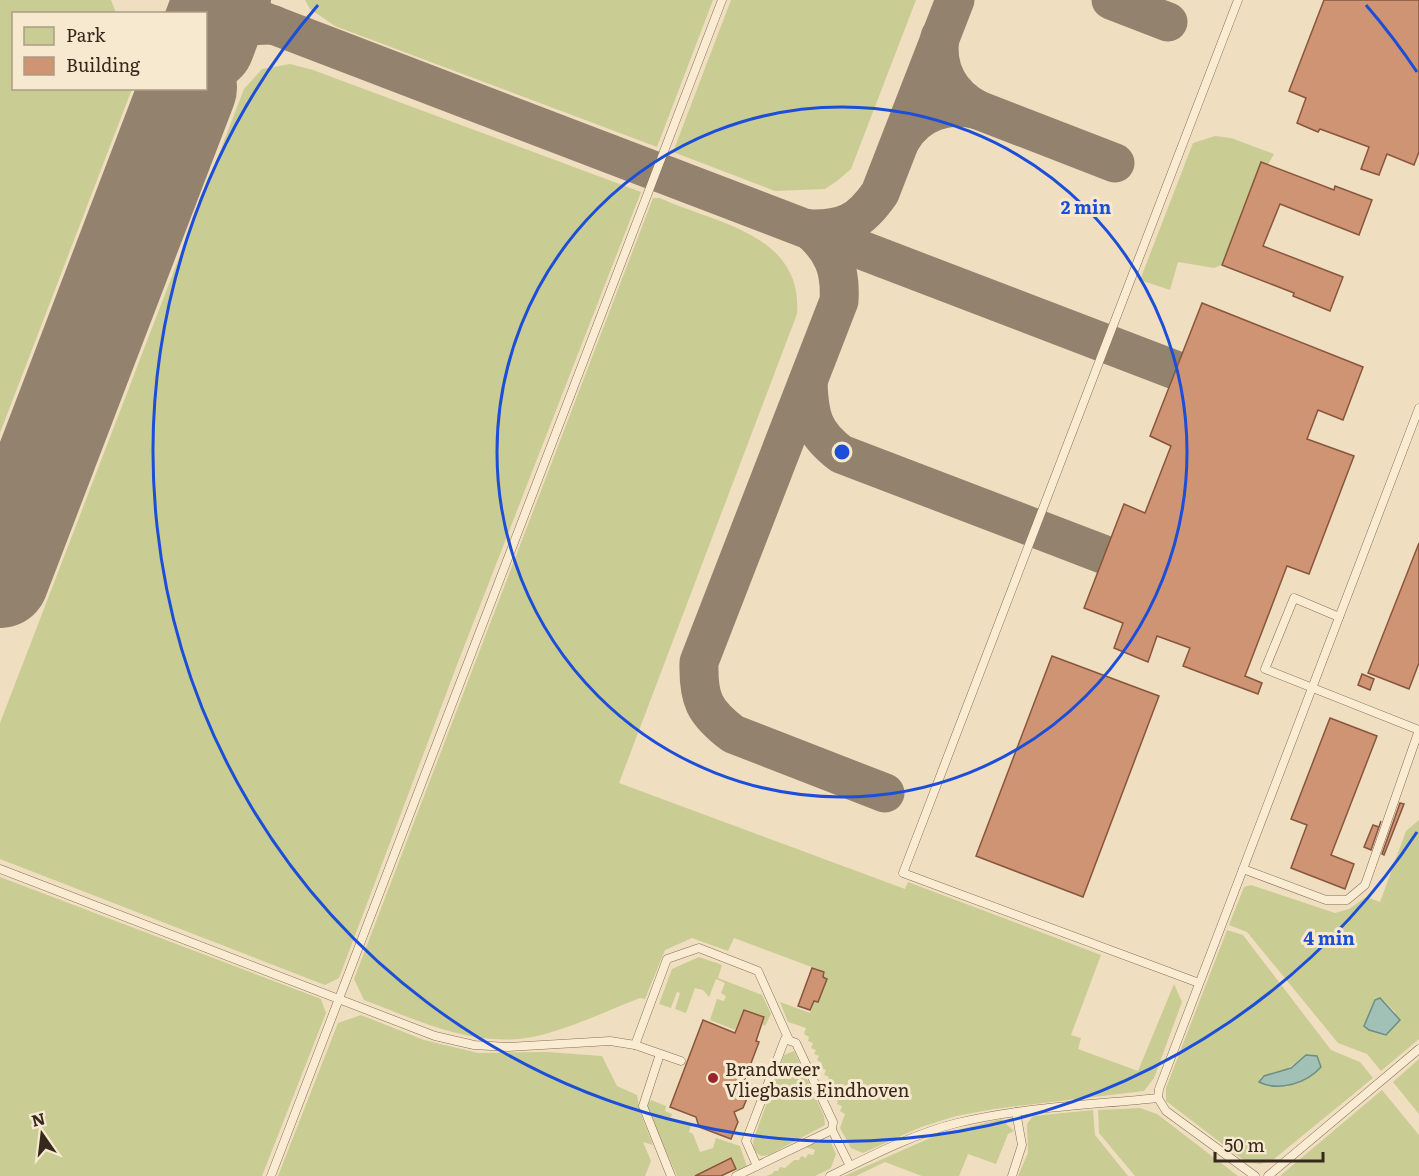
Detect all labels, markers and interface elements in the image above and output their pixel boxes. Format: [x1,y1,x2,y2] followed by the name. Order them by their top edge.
[12,12,207,90] legend
[66,21,107,48] text: Park
[66,51,141,78] text: Building
[1061,193,1112,220] text: 2 min
[832,442,852,462] centre of rings
[1303,924,1355,951] text: 4 min
[725,1055,909,1103] place label: Brandweer Vliegbasis Eindhoven
[706,1071,720,1085] marker: Brandweer Vliegbasis Eindhoven
[12,1104,72,1164] north arrow
[29,1105,48,1132] text: N
[1215,1125,1323,1163] scale bar
[1224,1131,1265,1158] text: 50 m

